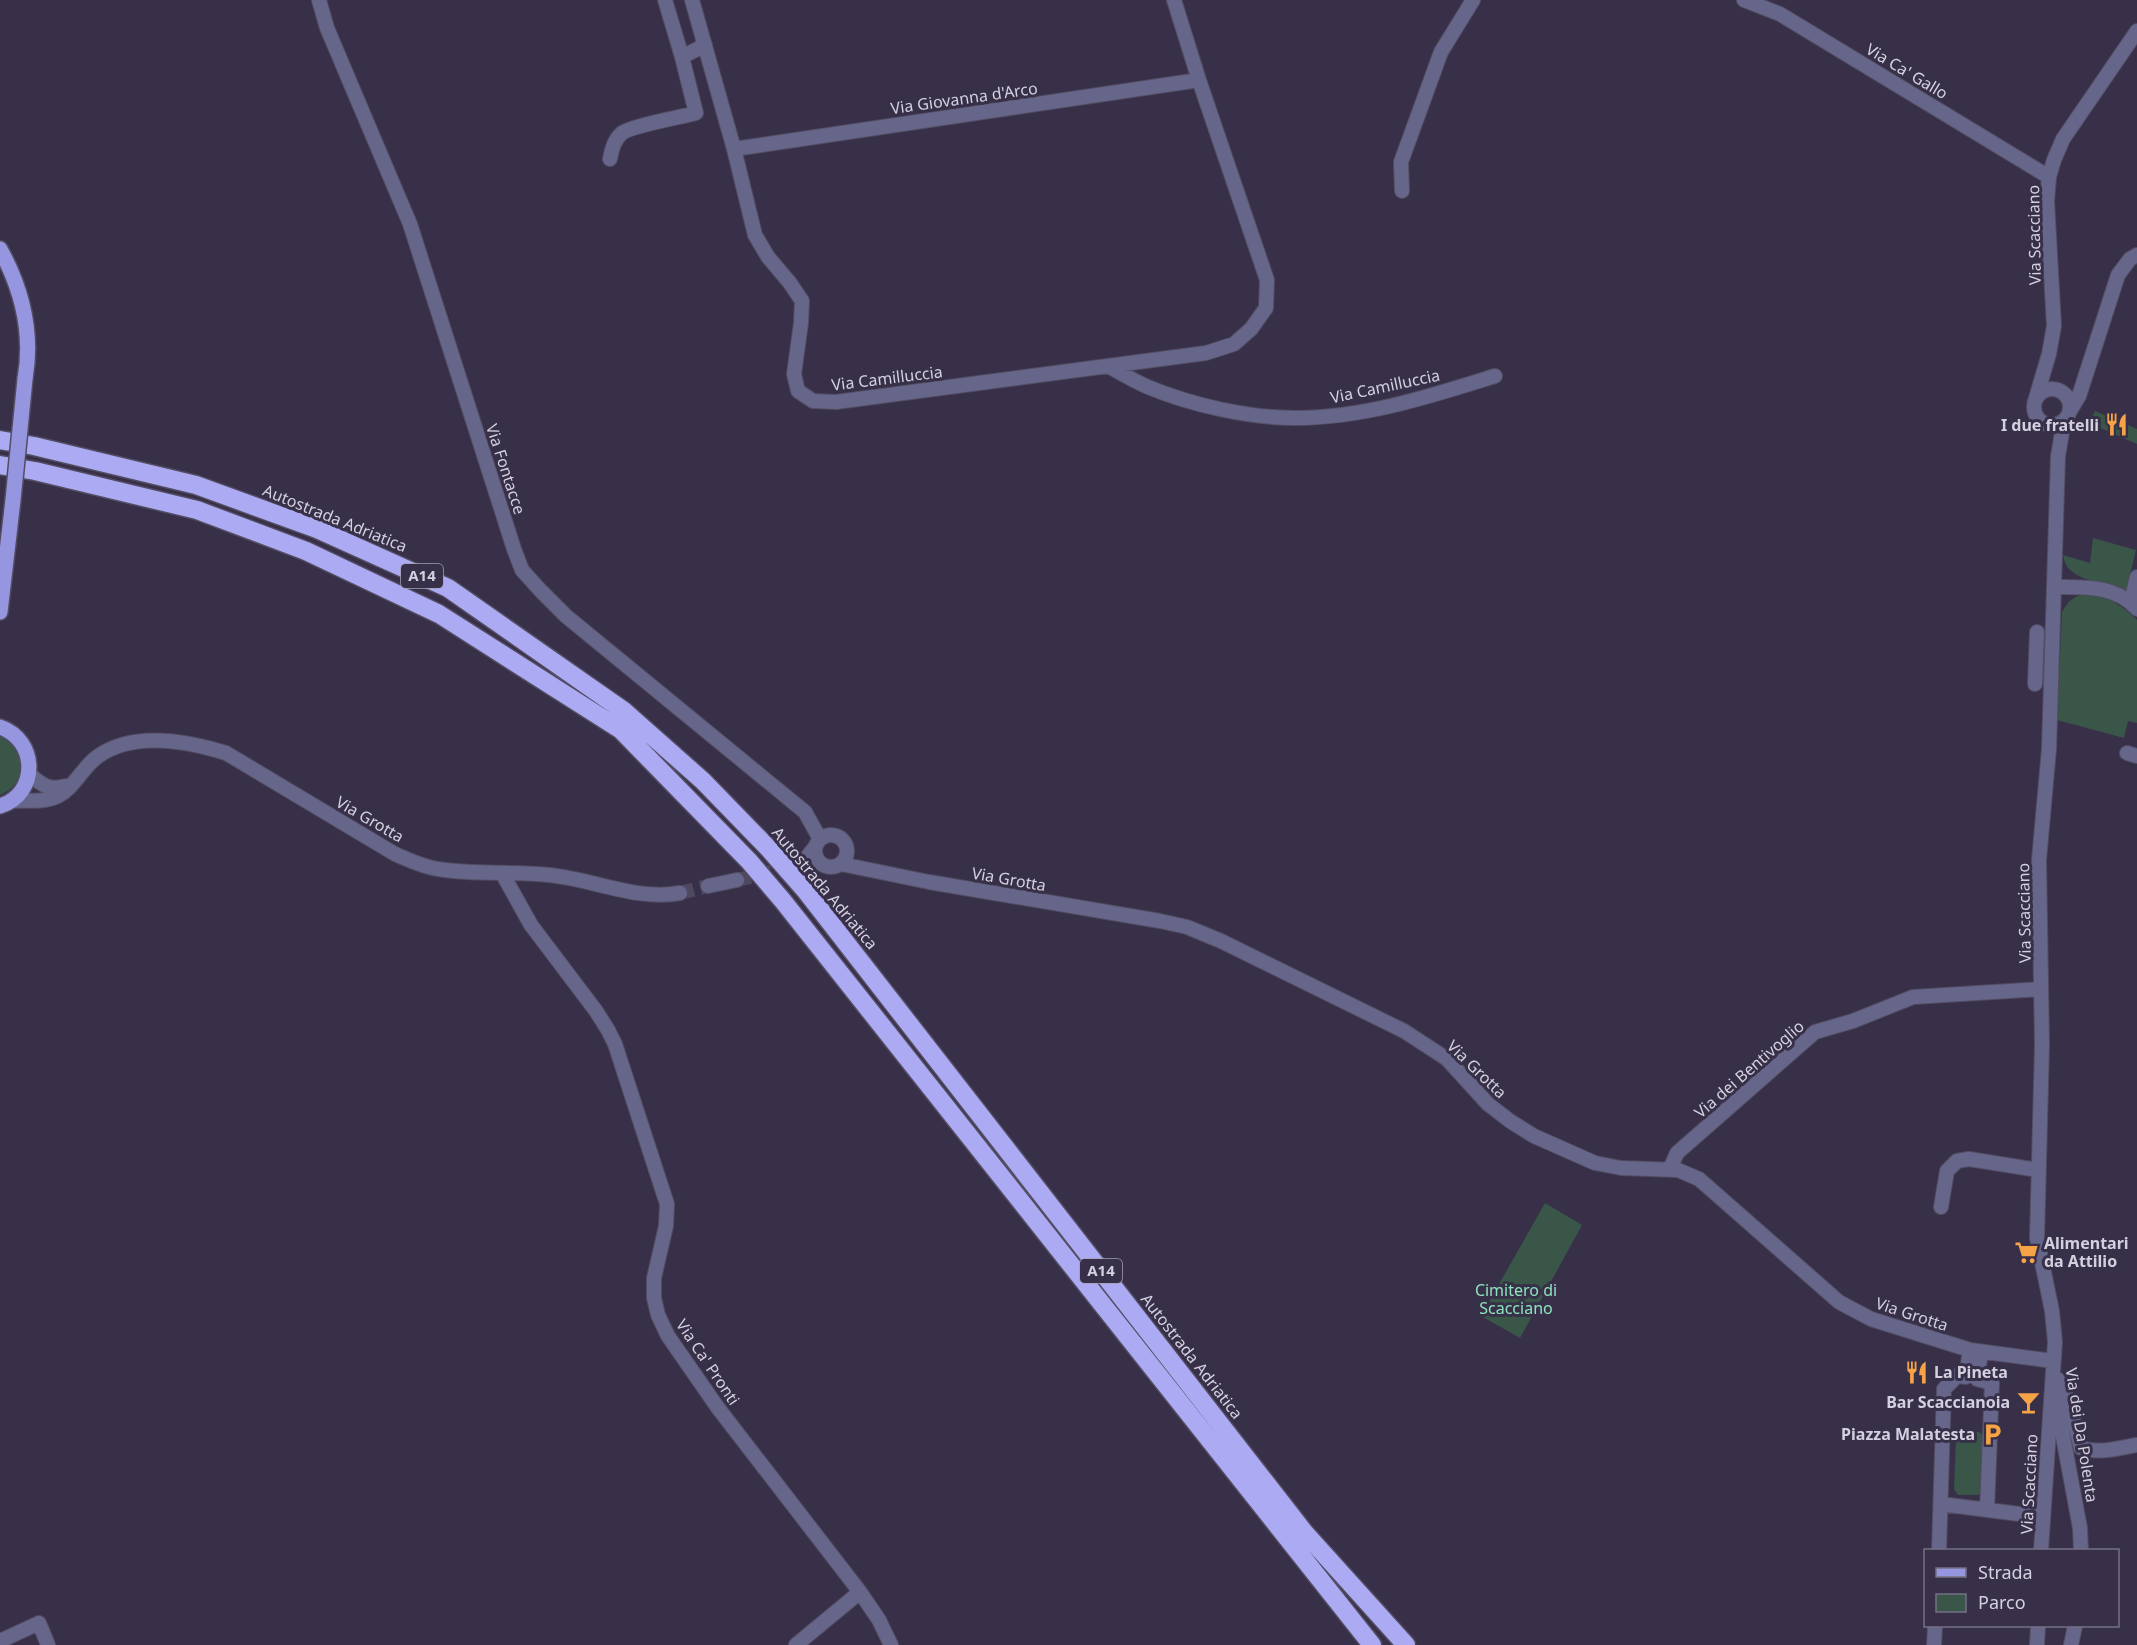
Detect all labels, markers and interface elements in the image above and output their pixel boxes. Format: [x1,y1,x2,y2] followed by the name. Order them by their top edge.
[1862,38,1952,104] street label: Via Ca' Gallo
[889,77,1039,119] street label: Via Giovanna d'Arco
[2022,185,2046,285] street label: Via Scacciano
[830,360,944,396] street label: Via Camilluccia
[1328,364,1442,408] street label: Via Camilluccia
[2104,412,2130,438] restaurant icon: I due fratelli
[2001,414,2099,436] place label: I due fratelli
[481,421,531,517] street label: Via Fontacce
[260,479,410,557] street label: Autostrada Adriatica
[401,564,443,588] road number: A14
[332,791,408,847] street label: Via Grotta
[767,822,883,954] street label: Autostrada Adriatica
[970,862,1048,896] street label: Via Grotta
[2012,863,2036,963] street label: Via Scacciano
[1689,1015,1809,1123] street label: Via dei Bentivoglio
[1442,1035,1512,1103] street label: Via Grotta
[2044,1232,2129,1272] place label: Alimentari da Attilio
[2013,1239,2039,1265] supermarket icon: Alimentari da Attilio
[1080,1259,1122,1283] road number: A14
[1475,1279,1557,1319] park label: Cimitero di Scacciano
[1136,1289,1248,1423] street label: Autostrada Adriatica
[1873,1292,1951,1336] street label: Via Grotta
[671,1315,745,1409] street label: Via Ca' Pronti
[1903,1359,1929,1385] restaurant icon: La Pineta
[1934,1361,2008,1383] place label: La Pineta
[2060,1366,2104,1504] street label: Via dei Da Polenta
[2015,1389,2041,1415] bar icon: Bar Scaccianoia
[1886,1391,2010,1413] place label: Bar Scaccianoia
[1980,1421,2006,1447] parking icon: Piazza Malatesta
[1841,1423,1975,1445] place label: Piazza Malatesta
[2015,1433,2043,1535] street label: Via Scacciano
[1924,1549,2119,1627] legend
[1978,1560,2033,1584] text: Strada
[1978,1590,2026,1614] text: Parco

